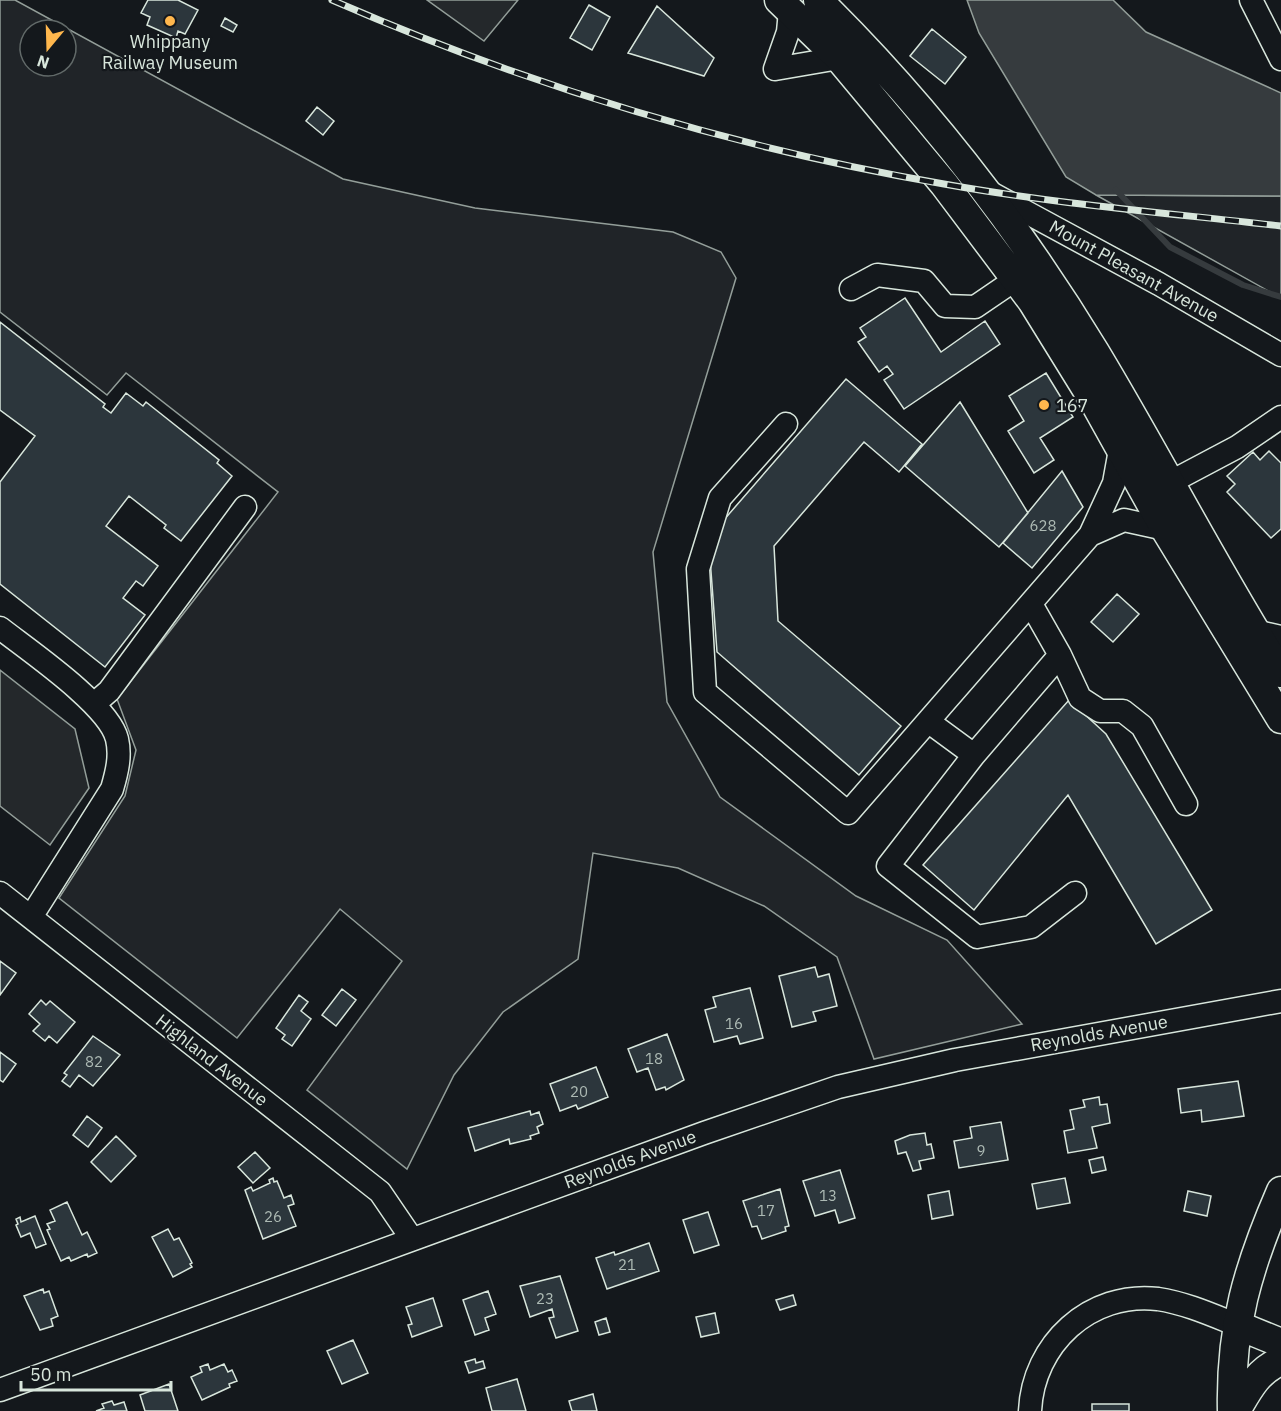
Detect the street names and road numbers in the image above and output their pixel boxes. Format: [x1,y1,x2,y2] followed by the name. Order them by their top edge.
[1045,215,1223,327] street label: Mount Pleasant Avenue
[151,1009,273,1111] street label: Highland Avenue
[1029,1010,1169,1056] street label: Reynolds Avenue
[561,1124,699,1194] street label: Reynolds Avenue

